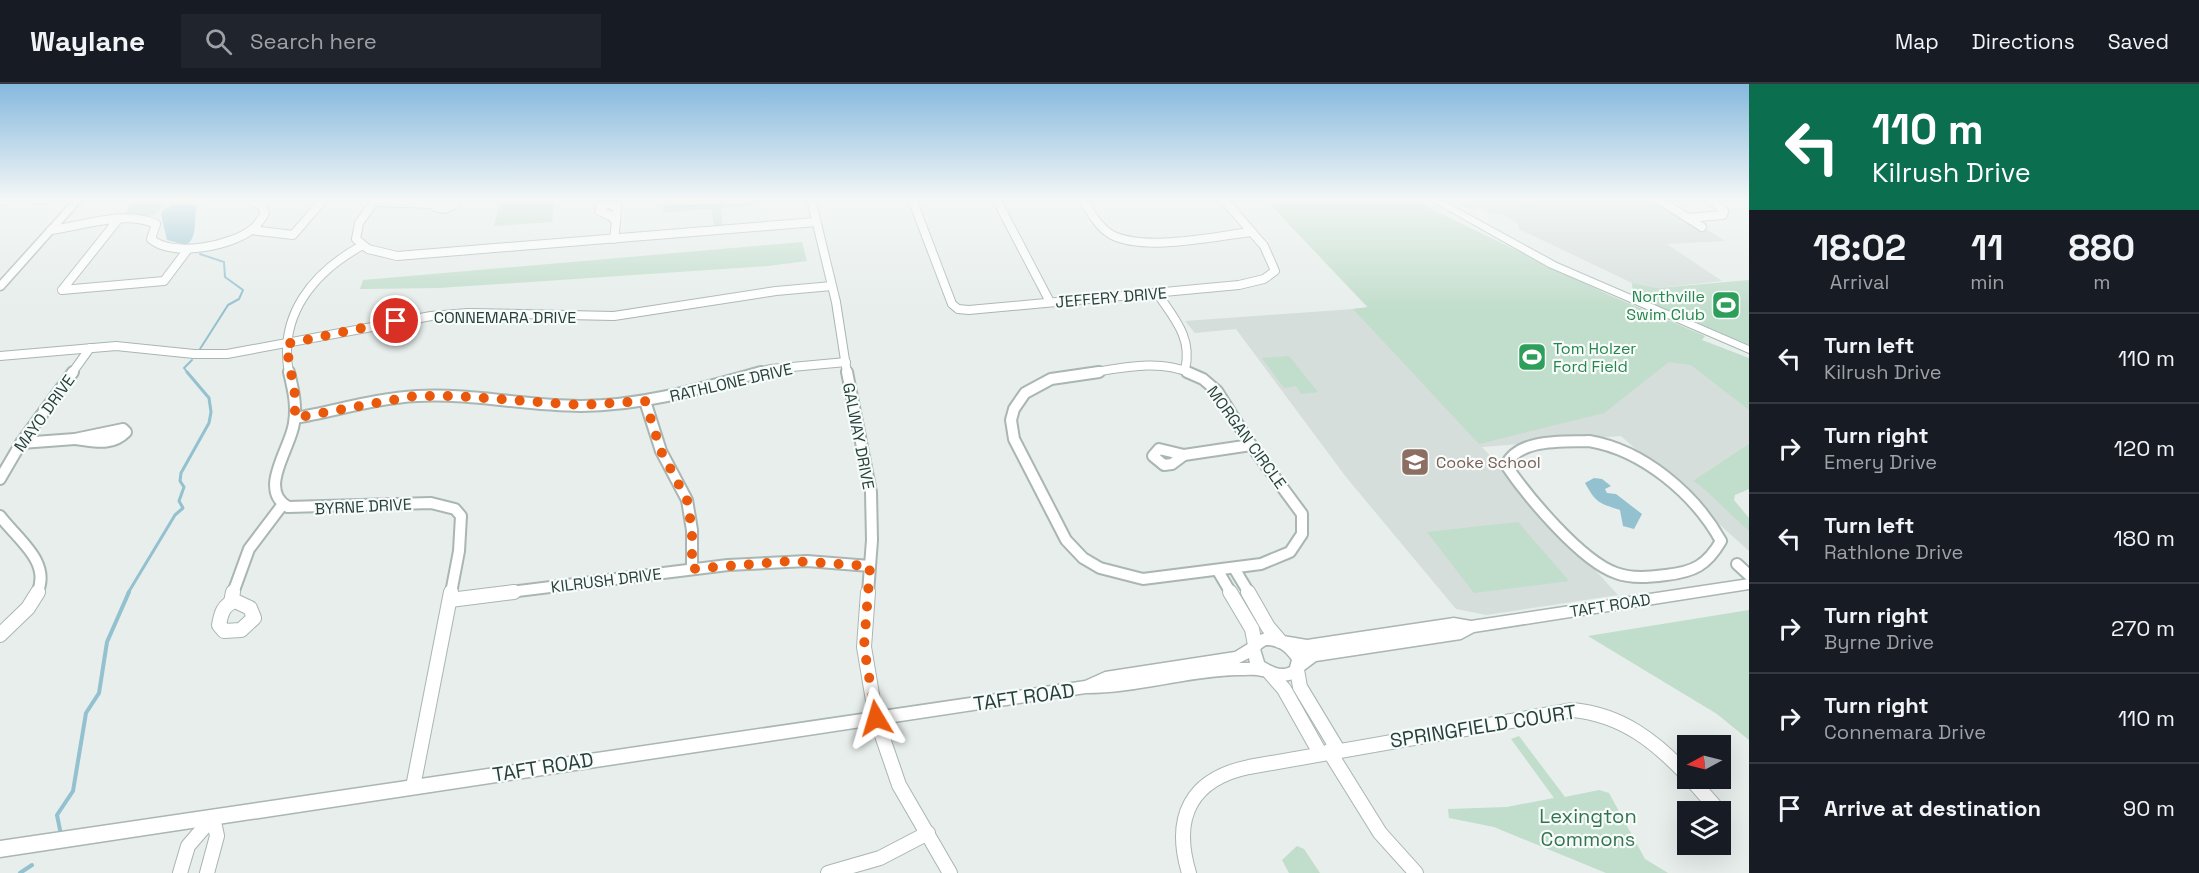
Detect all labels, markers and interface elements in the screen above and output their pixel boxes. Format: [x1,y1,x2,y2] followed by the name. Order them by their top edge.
[181,14,601,68] search box
[30,23,145,59] text: Waylane
[202,25,235,58] icon: search
[250,27,377,55] text: Search here
[1895,28,1939,55] text: Map
[1972,28,2075,55] text: Directions
[2108,28,2169,55] text: Saved
[1872,103,1984,156] text: 110 m
[1773,108,1851,186] icon: left
[1872,155,2031,190] text: Kilrush Drive
[1813,225,1906,271] text: 18:02
[1971,225,2004,271] text: 11
[2069,225,2135,271] text: 880
[1830,269,1889,295] text: Arrival
[1970,269,2005,295] text: min
[2093,269,2110,295] text: m
[1054,282,1168,313] street label: JEFFERY DRIVE
[1626,286,1705,325] place label: Northville Swim Club
[1710,289,1742,321] sports icon: Northville Swim Club
[370,295,421,346] pin
[379,304,412,337] icon: arrive
[434,307,576,328] street label: CONNEMARA DRIVE
[1824,331,1914,359] text: Turn left
[1553,338,1636,377] place label: Tom Holzer Ford Field
[1516,341,1548,373] sports icon: Tom Holzer Ford Field
[1773,342,1806,375] icon: left
[2118,344,2175,372] text: 110 m
[668,358,795,407] street label: RATHLONE DRIVE
[1824,359,1942,385] text: Kilrush Drive
[9,371,79,456] street label: MAYO DRIVE
[838,381,879,491] street label: GALWAY DRIVE
[1202,382,1291,493] street label: MORGAN CIRCLE
[1824,421,1929,449] text: Turn right
[1773,432,1806,465] icon: right
[2114,434,2175,462] text: 120 m
[1399,446,1431,478] school or university icon: Cooke School
[1824,449,1937,475] text: Emery Drive
[1436,452,1541,473] place label: Cooke School
[314,493,412,520] street label: BYRNE DRIVE
[1824,511,1914,539] text: Turn left
[1773,522,1806,555] icon: left
[2113,524,2175,552] text: 180 m
[1824,539,1963,565] text: Rathlone Drive
[550,563,662,598] street label: KILRUSH DRIVE
[1568,589,1652,622] street label: TAFT ROAD
[1824,601,1929,629] text: Turn right
[1773,612,1806,645] icon: right
[2111,614,2175,642] text: 270 m
[1824,629,1934,655] text: Byrne Drive
[972,677,1076,717] street label: TAFT ROAD
[844,686,908,750] position arrow
[1824,691,1929,719] text: Turn right
[1388,698,1578,754] street label: SPRINGFIELD COURT
[1773,702,1806,735] icon: right
[2118,704,2175,732] text: 110 m
[1824,719,1986,745] text: Connemara Drive
[1677,735,1731,789] north arrow
[1677,735,1731,855] map controls
[491,746,595,788] street label: TAFT ROAD
[1773,792,1806,825] icon: arrive
[1824,794,2041,822] text: Arrive at destination
[2123,794,2175,822] text: 90 m
[1677,801,1731,855] button: layers
[1539,803,1637,852] park label: Lexington Commons

